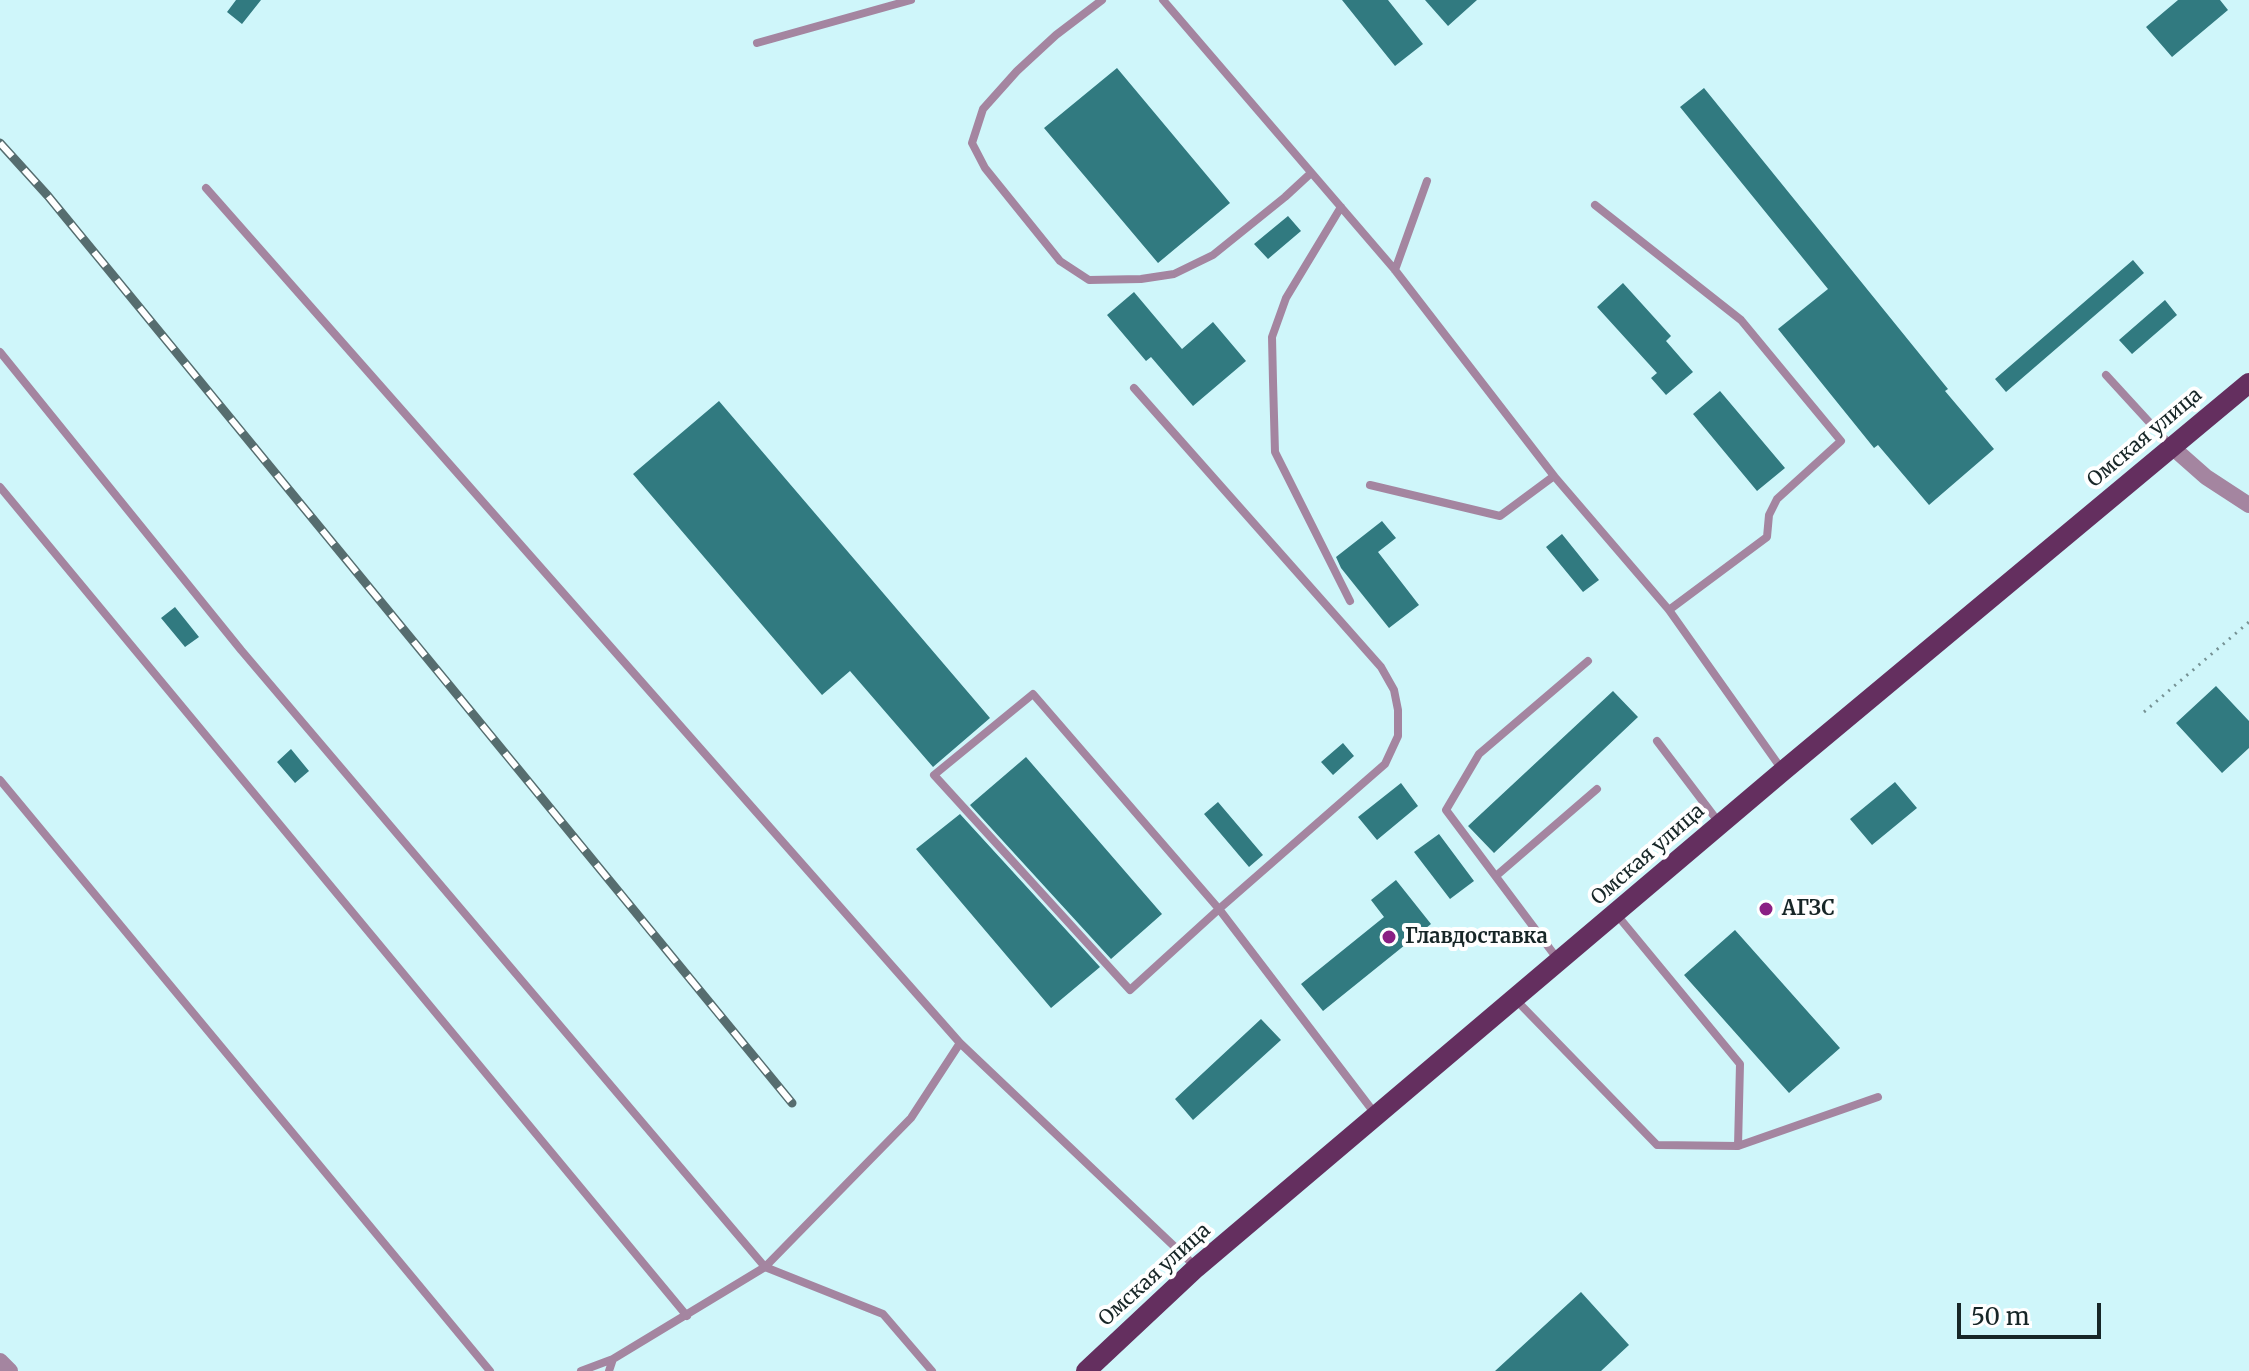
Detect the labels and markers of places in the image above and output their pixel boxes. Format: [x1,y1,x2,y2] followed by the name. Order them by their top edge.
[1782,897,1835,921] place label: АГЗС
[1757,900,1775,918] marker: АГЗС
[1405,925,1548,949] place label: Главдоставка
[1380,928,1398,946] marker: Главдоставка

